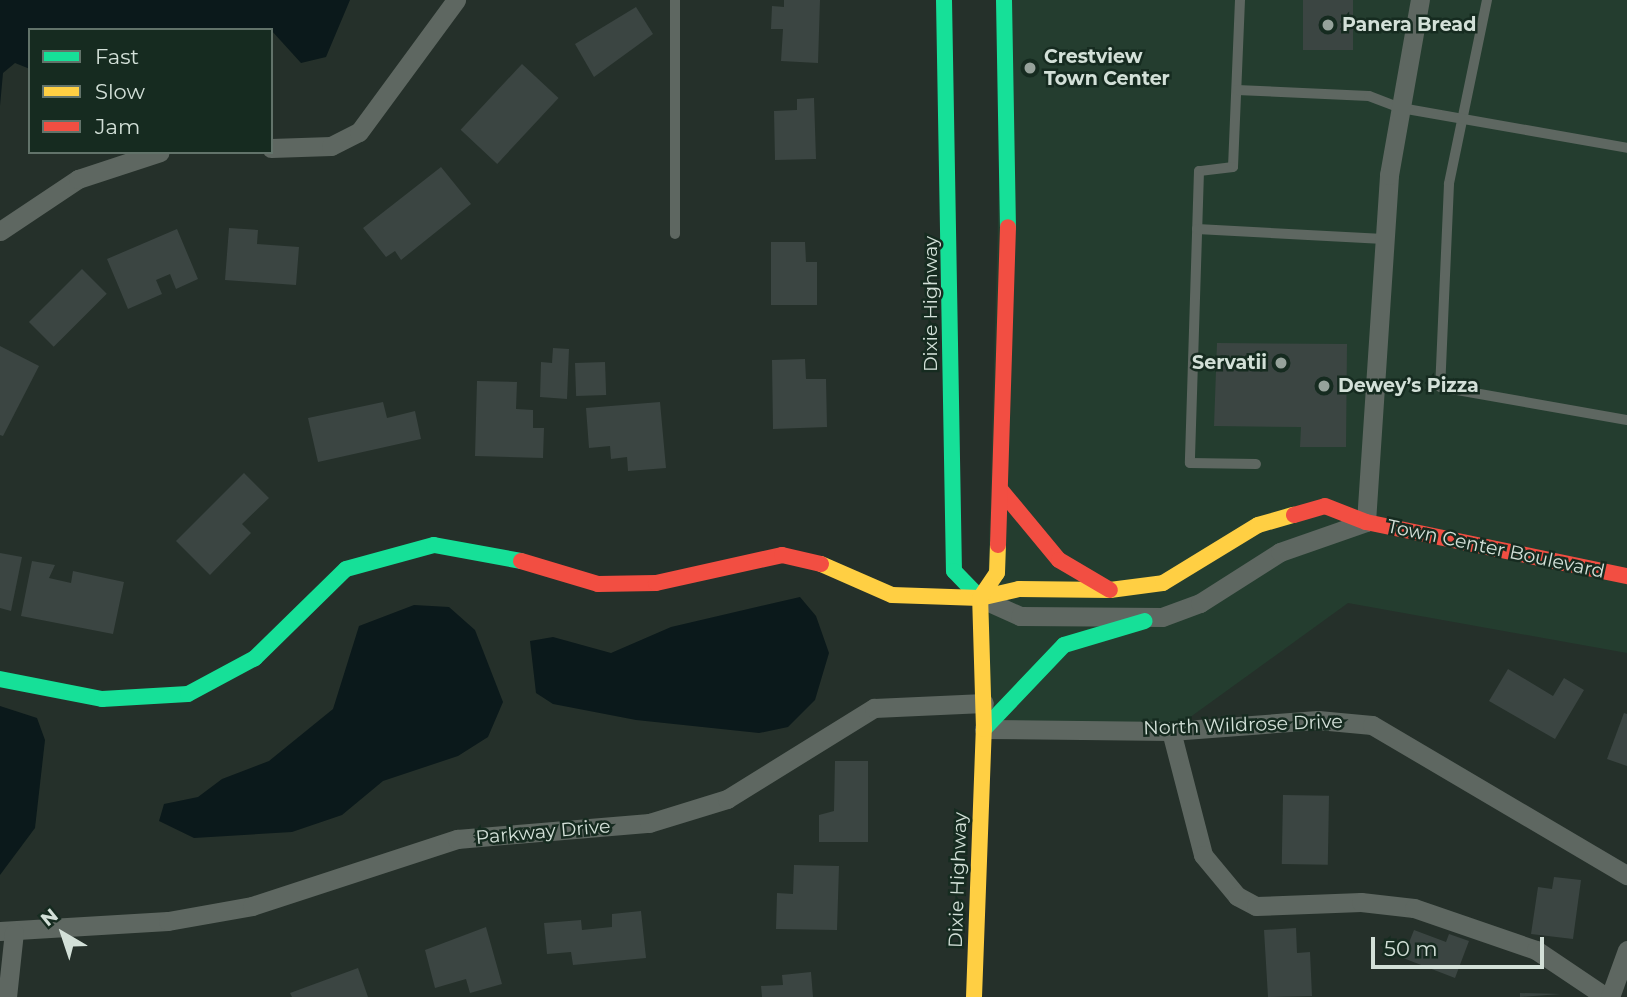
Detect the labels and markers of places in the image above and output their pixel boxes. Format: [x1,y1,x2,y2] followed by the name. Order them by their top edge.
[1342,14,1476,36] place label: Panera Bread
[1320,17,1336,33] marker: Panera Bread
[1044,46,1170,90] place label: Crestview Town Center
[1022,60,1038,76] marker: Crestview Town Center
[1192,352,1267,374] place label: Servatii
[1273,355,1289,371] marker: Servatii
[1338,375,1479,397] place label: Dewey’s Pizza
[1316,378,1332,394] marker: Dewey’s Pizza

